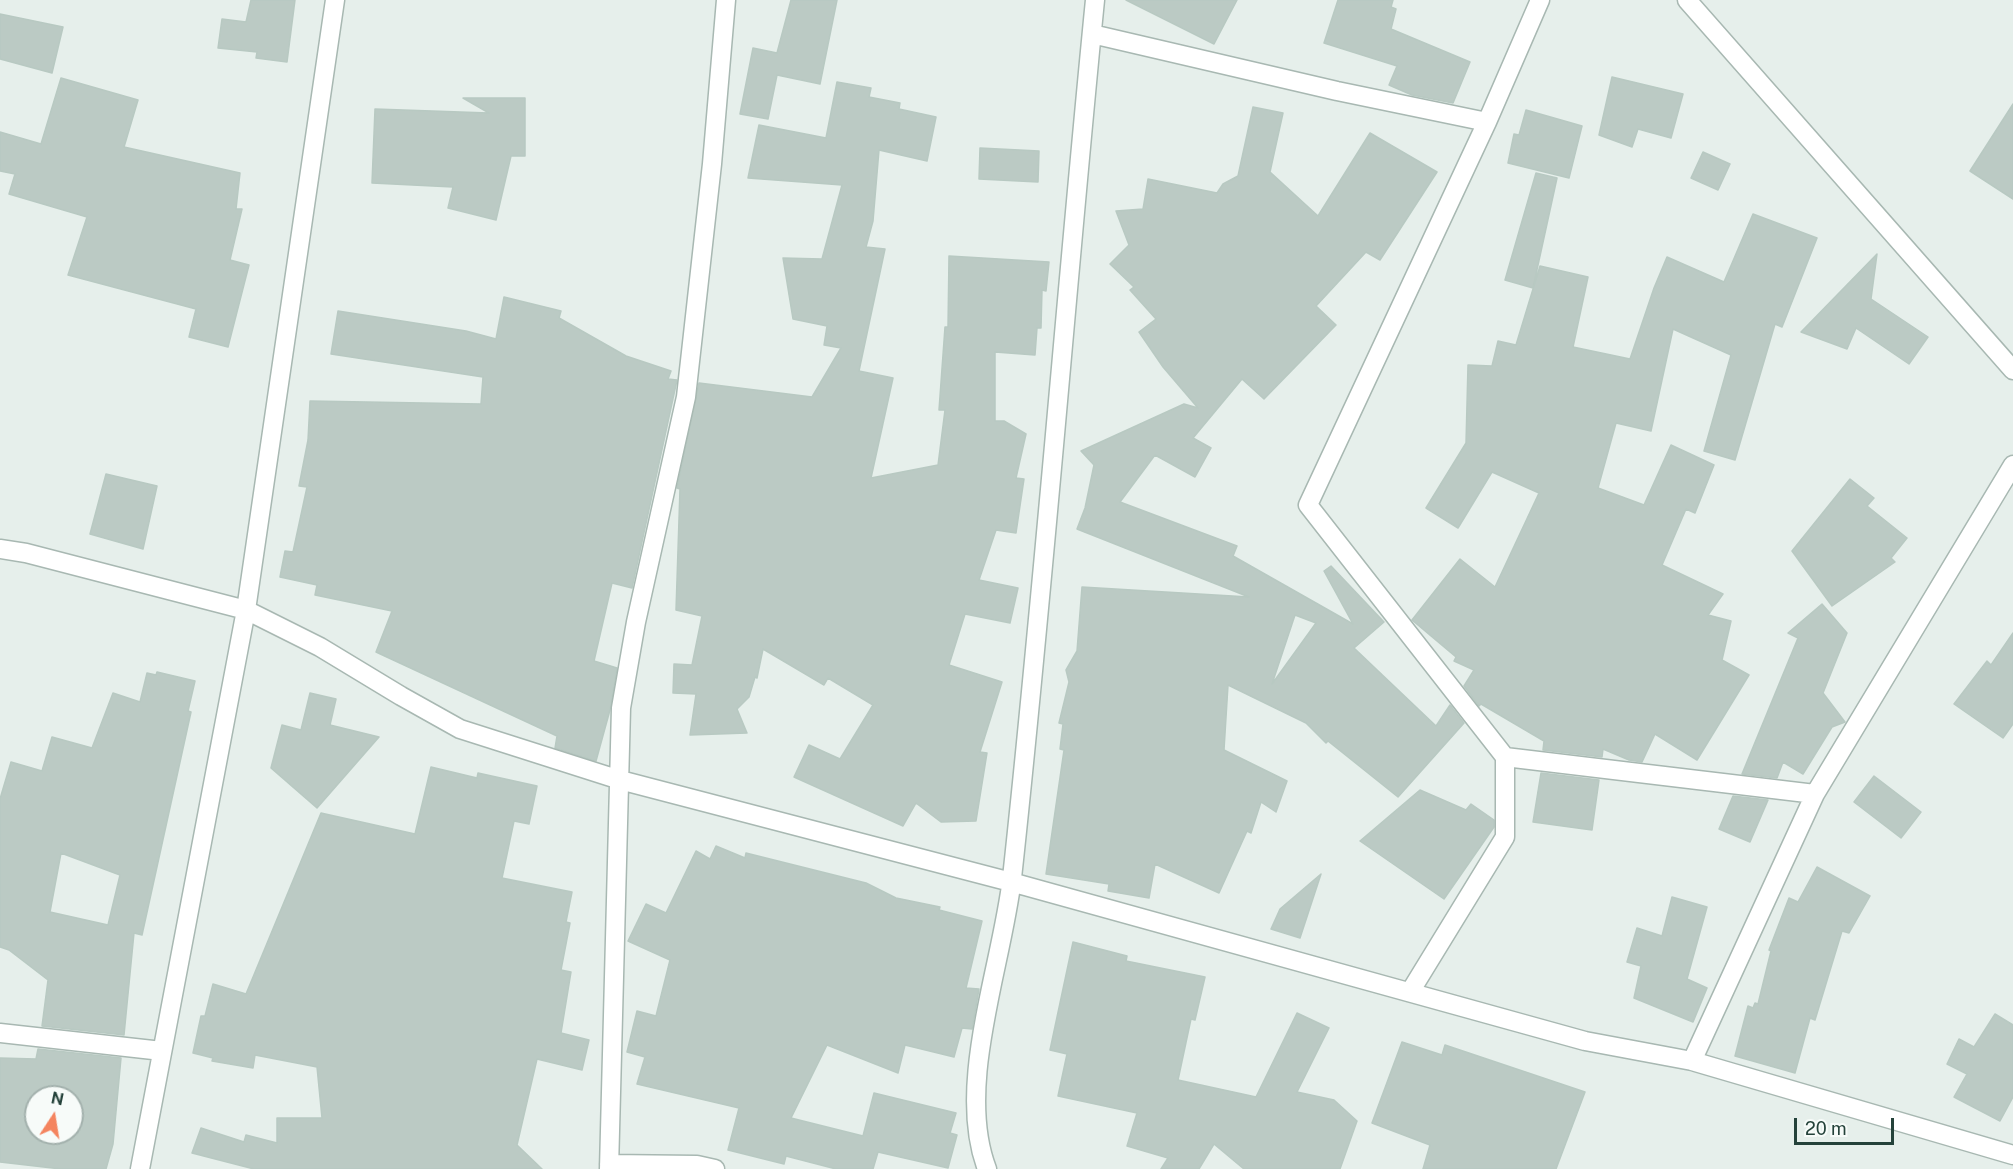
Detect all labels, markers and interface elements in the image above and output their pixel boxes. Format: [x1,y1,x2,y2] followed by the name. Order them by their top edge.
[24,1085,84,1145] north arrow
[49,1088,66,1109] text: N
[1797,1106,1898,1144] scale bar
[1805,1118,1847,1139] text: 20 m

